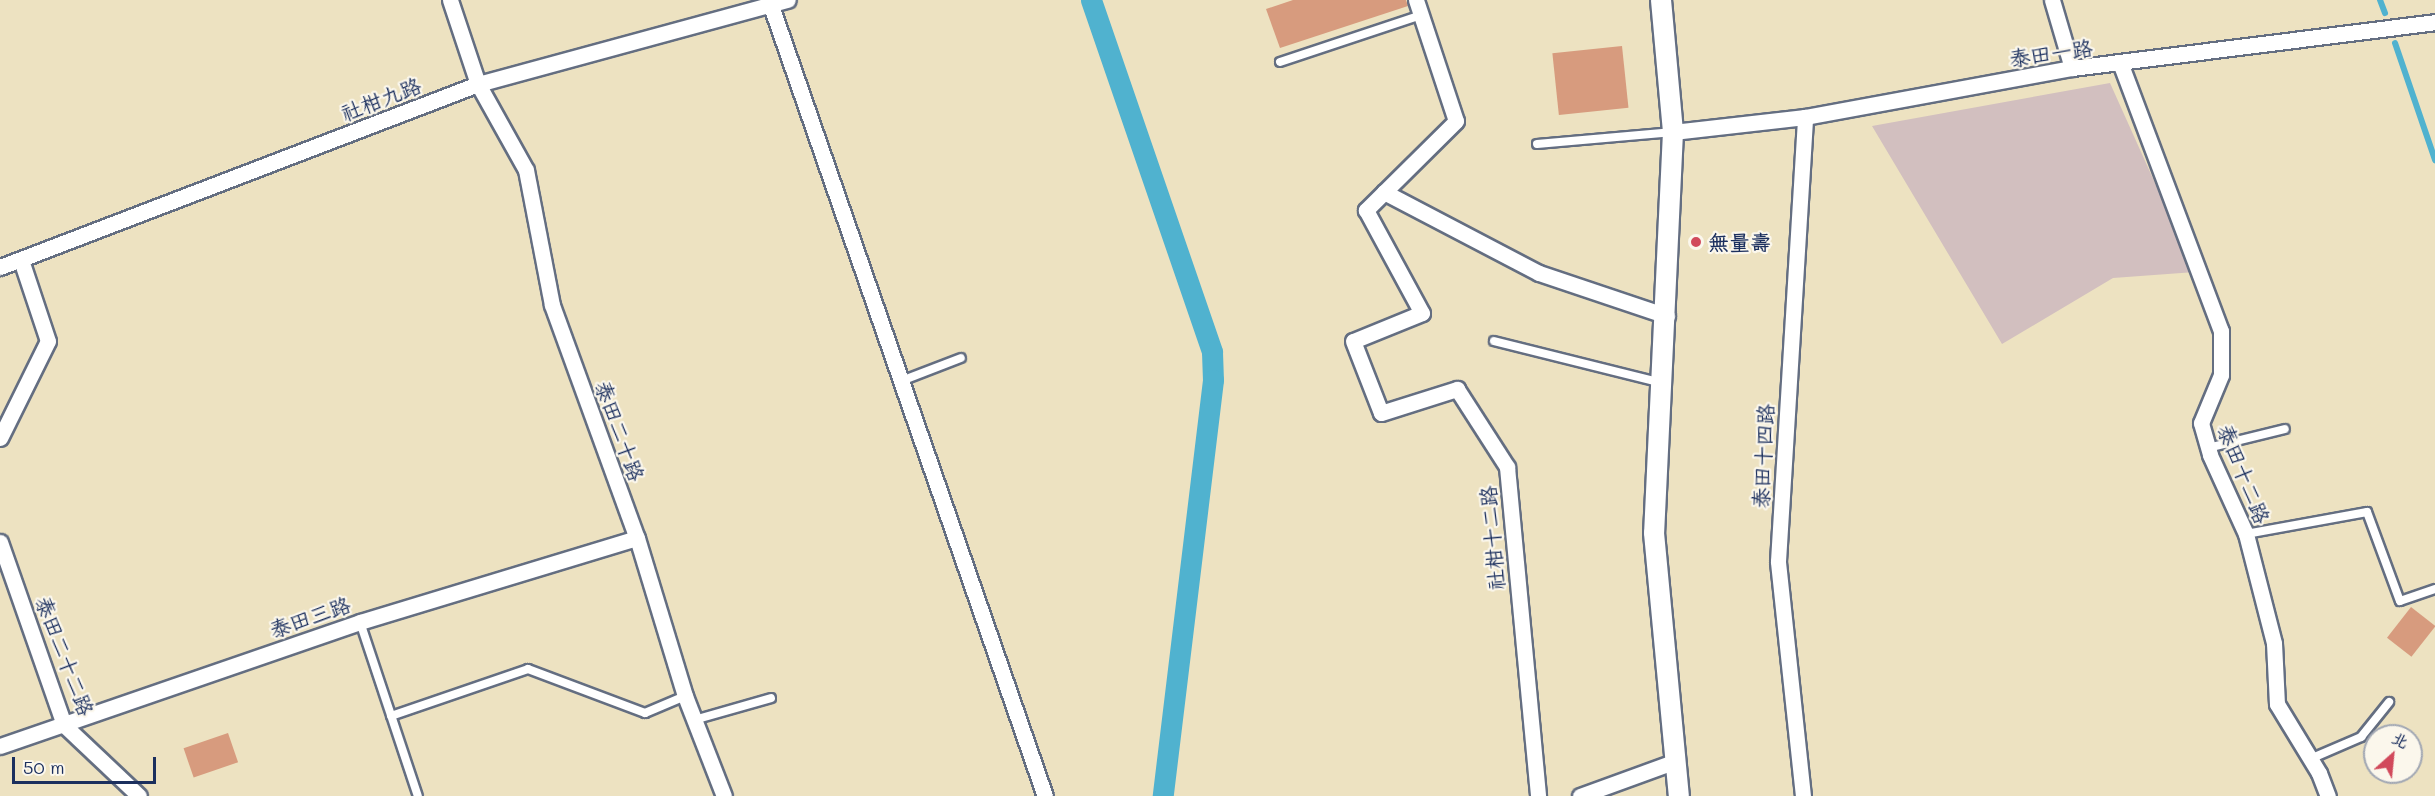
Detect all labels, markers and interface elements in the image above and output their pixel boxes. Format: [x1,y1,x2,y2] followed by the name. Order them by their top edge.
[2008,35,2094,71] street label: 泰田一路
[337,72,425,126] street label: 社柑九路
[1708,229,1771,255] place label: 無量壽
[1689,235,1703,249] marker: 無量壽
[590,377,650,485] street label: 泰田二十路
[1748,403,1778,509] street label: 泰田十四路
[2213,421,2275,527] street label: 泰田十二路
[1475,485,1509,591] street label: 社柑十二路
[266,591,354,643] street label: 泰田三路
[31,593,99,719] street label: 泰田二十二路
[2363,724,2423,784] north arrow
[2389,726,2412,752] text: 北
[15,745,159,783] scale bar
[23,755,65,779] text: 50 m

